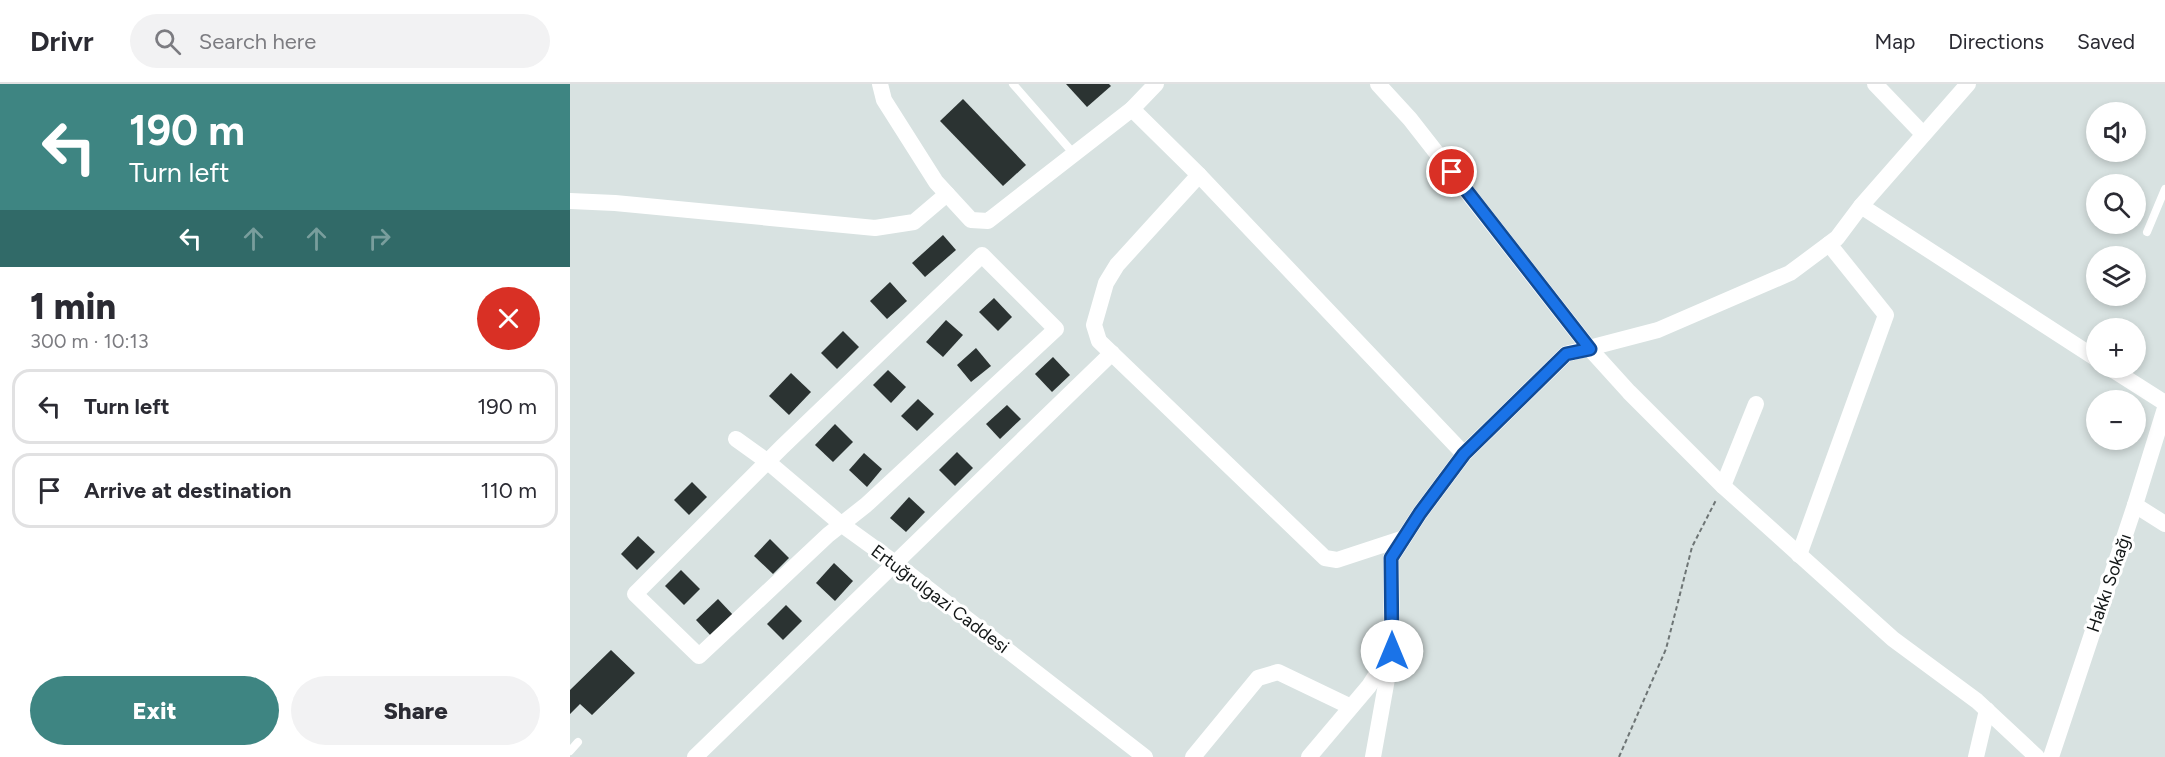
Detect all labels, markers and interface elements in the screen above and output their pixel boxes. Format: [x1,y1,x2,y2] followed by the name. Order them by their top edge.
[130,14,550,68] search box
[30,24,94,58] text: Drivr
[151,25,184,58] icon: search
[199,28,316,55] text: Search here
[1874,29,1915,54] text: Map
[1948,29,2044,54] text: Directions
[2077,29,2135,54] text: Saved
[2086,102,2146,450] map controls
[2086,102,2146,162] button: sound
[129,105,245,156] text: 190 m
[30,108,108,186] icon: left
[1426,146,1477,197] pin
[1435,155,1468,188] icon: arrive
[129,156,229,189] text: Turn left
[2086,174,2146,234] button: search
[174,222,207,255] icon: left
[237,222,270,255] icon: ahead
[300,222,333,255] icon: ahead
[363,222,396,255] icon: right
[2086,246,2146,306] button: layers
[30,285,116,328] text: 1 min
[477,287,540,350] button: close
[2086,318,2146,378] button: +
[30,329,149,353] text: 300 m · 10:13
[33,390,66,423] icon: left
[2086,390,2146,450] button: −
[84,393,170,420] text: Turn left
[477,393,537,420] text: 190 m
[33,474,66,507] icon: arrive
[84,477,292,504] text: Arrive at destination
[481,477,537,504] text: 110 m
[2082,531,2136,635] street label: Hakkı Sokağı
[867,540,1013,658] street label: Ertuğrulgazi Caddesi
[1360,619,1424,683] position arrow
[30,676,279,745] button: Exit
[291,676,540,745] button: Share

